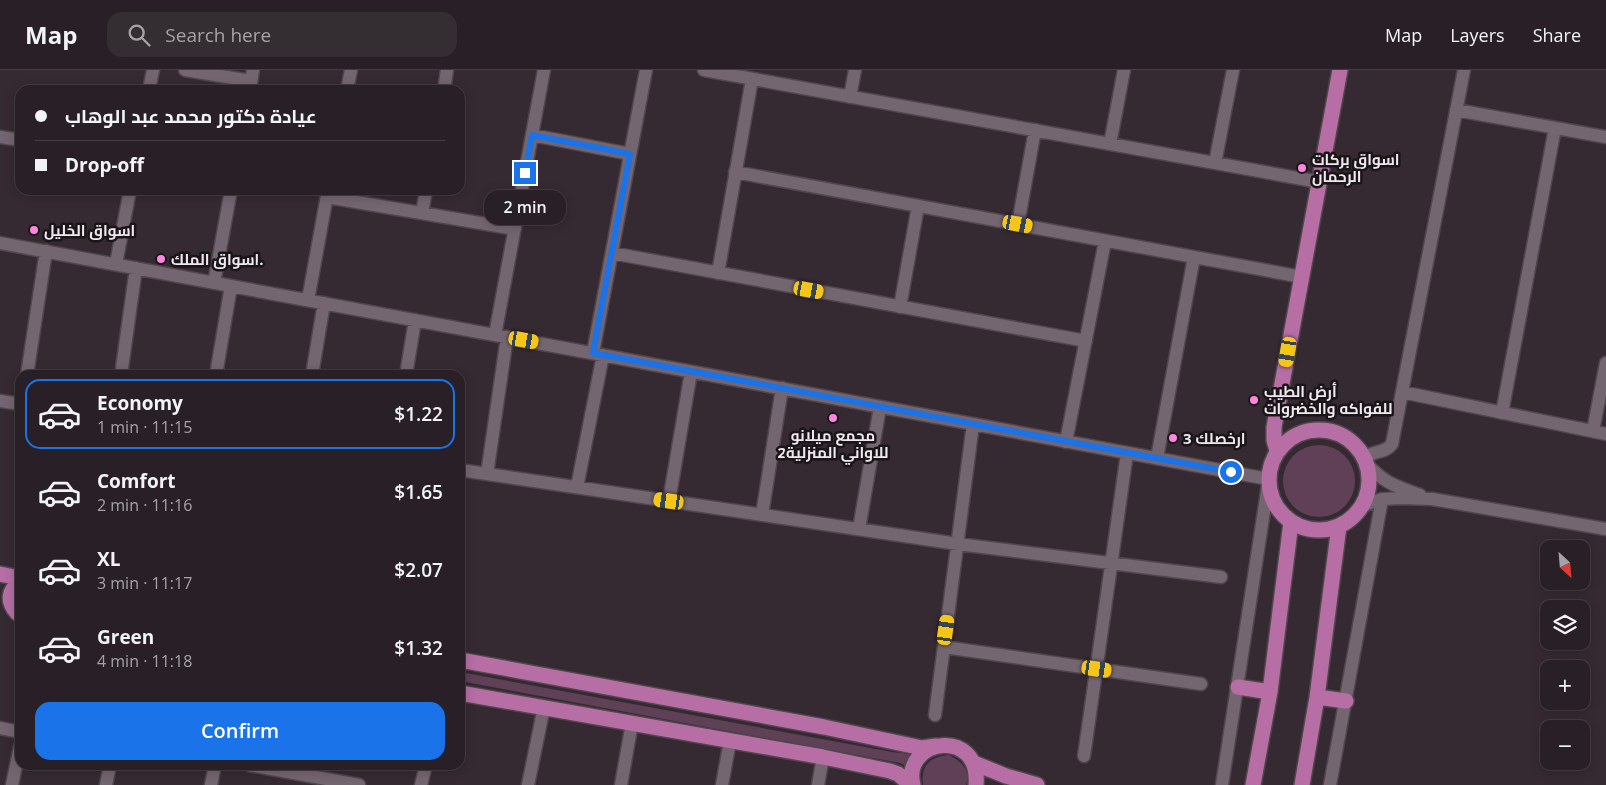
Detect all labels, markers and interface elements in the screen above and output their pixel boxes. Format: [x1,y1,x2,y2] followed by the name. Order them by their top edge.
[107,12,457,57] search box
[25,18,77,51] text: Map
[125,21,153,49] icon: search
[165,22,271,48] text: Search here
[1385,23,1422,47] text: Map
[1450,23,1505,47] text: Layers
[1533,23,1581,47] text: Share
[65,103,317,129] text: عيادة دكتور محمد عبد الوهاب
[1312,149,1400,186] place label: اسواق بركات الرحمان
[65,152,144,178] text: Drop-off
[514,162,536,184] route end
[1296,162,1308,174] marker: اسواق بركات الرحمان
[484,190,566,226] callout: 2 min
[503,196,547,218] text: 2 min
[1001,214,1034,234] car
[44,220,135,240] place label: اسواق الخليل
[28,224,40,236] marker: اسواق الخليل
[171,249,264,269] place label: اسواق الملك.
[155,253,167,265] marker: اسواق الملك.
[792,280,825,300] car
[507,330,540,350] car
[1278,336,1297,368] car
[1264,381,1393,418] place label: أرض الطيب للفواكه والخضروات
[97,390,183,416] text: Economy
[37,392,82,437] icon: car
[1248,394,1260,406] marker: أرض الطيب للفواكه والخضروات
[394,401,443,427] text: $1.22
[827,412,839,424] marker: مجمع ميلانو للاواني المنزلية2
[97,416,192,438] text: 1 min · 11:15
[778,425,888,465] place label: مجمع ميلانو للاواني المنزلية2
[1183,428,1245,448] place label: ارخصلك 3
[1167,432,1179,444] marker: ارخصلك 3
[1220,461,1242,483] route start
[97,468,176,494] text: Comfort
[37,470,82,515] icon: car
[394,479,443,505] text: $1.65
[653,491,684,511] car
[97,494,192,516] text: 2 min · 11:16
[1540,540,1590,590] north arrow
[1540,540,1590,770] map controls
[97,546,120,572] text: XL
[37,548,82,593] icon: car
[394,557,443,583] text: $2.07
[97,572,192,594] text: 3 min · 11:17
[1540,600,1590,650] button: layers
[936,614,955,646] car
[97,624,154,650] text: Green
[37,626,82,671] icon: car
[394,635,443,661] text: $1.32
[97,650,192,672] text: 4 min · 11:18
[1081,659,1112,679] car
[1540,660,1590,710] button: +
[35,702,445,760] button: Confirm
[1540,720,1590,770] button: −

